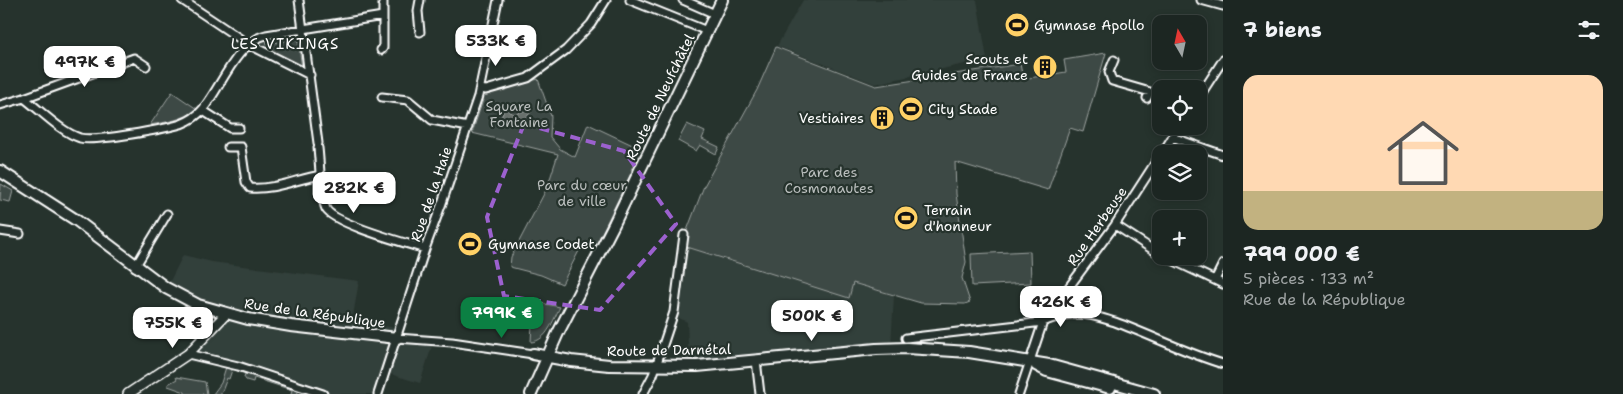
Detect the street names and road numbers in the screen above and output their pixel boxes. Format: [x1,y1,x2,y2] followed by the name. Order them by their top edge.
[622,30,699,163] street label: Route de Neufchâtel
[406,144,456,244] street label: Rue de la Haie
[1063,183,1131,269] street label: Rue Herbeuse
[243,294,387,332] street label: Rue de la République
[607,340,732,360] street label: Route de Darnétal

